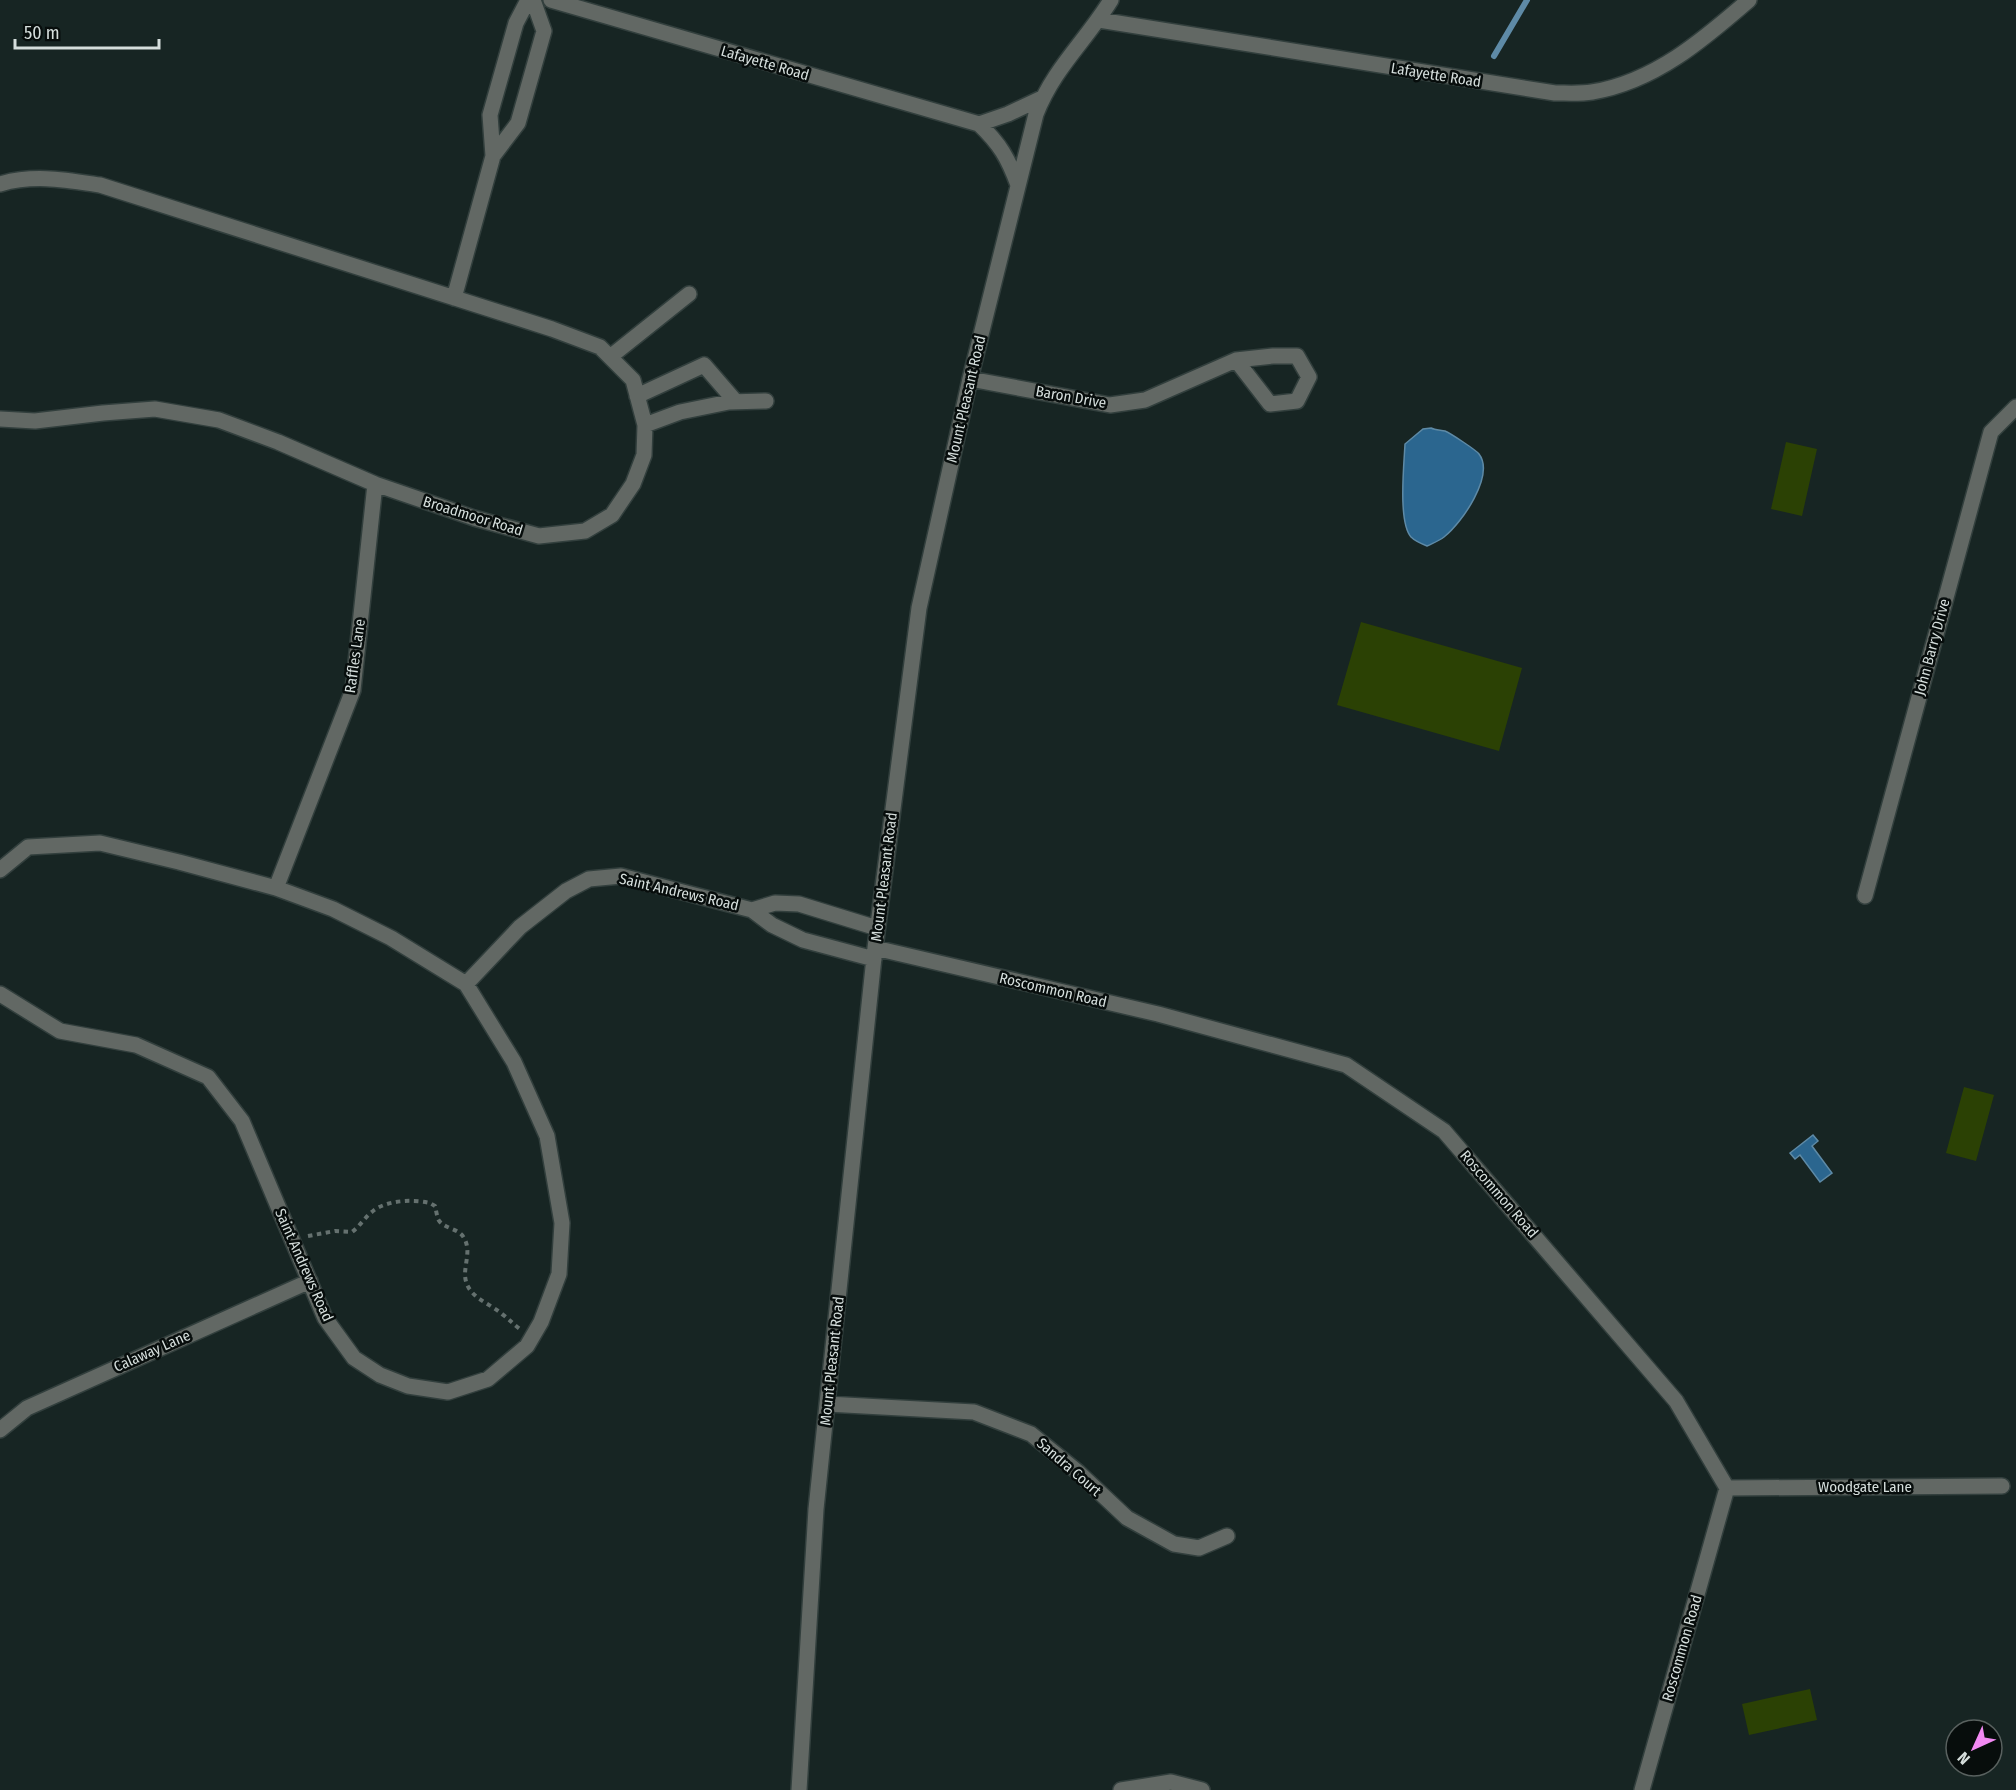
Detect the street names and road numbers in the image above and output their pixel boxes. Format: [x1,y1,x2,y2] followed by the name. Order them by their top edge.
[719,42,811,84] street label: Lafayette Road
[1390,59,1482,91] street label: Lafayette Road
[943,334,989,464] street label: Mount Pleasant Road
[1034,382,1108,412] street label: Baron Drive
[421,492,525,540] street label: Broadmoor Road
[1910,597,1954,697] street label: John Barry Drive
[341,618,369,694] street label: Raffles Lane
[867,811,901,943] street label: Mount Pleasant Road
[618,870,740,914] street label: Saint Andrews Road
[997,969,1109,1011] street label: Roscommon Road
[1456,1147,1542,1241] street label: Roscommon Road
[271,1206,337,1324] street label: Saint Andrews Road
[816,1295,848,1427] street label: Mount Pleasant Road
[111,1326,193,1376] street label: Calaway Lane
[1033,1434,1105,1500] street label: Sandra Court
[1818,1478,1912,1496] street label: Woodgate Lane
[1658,1593,1706,1703] street label: Roscommon Road

